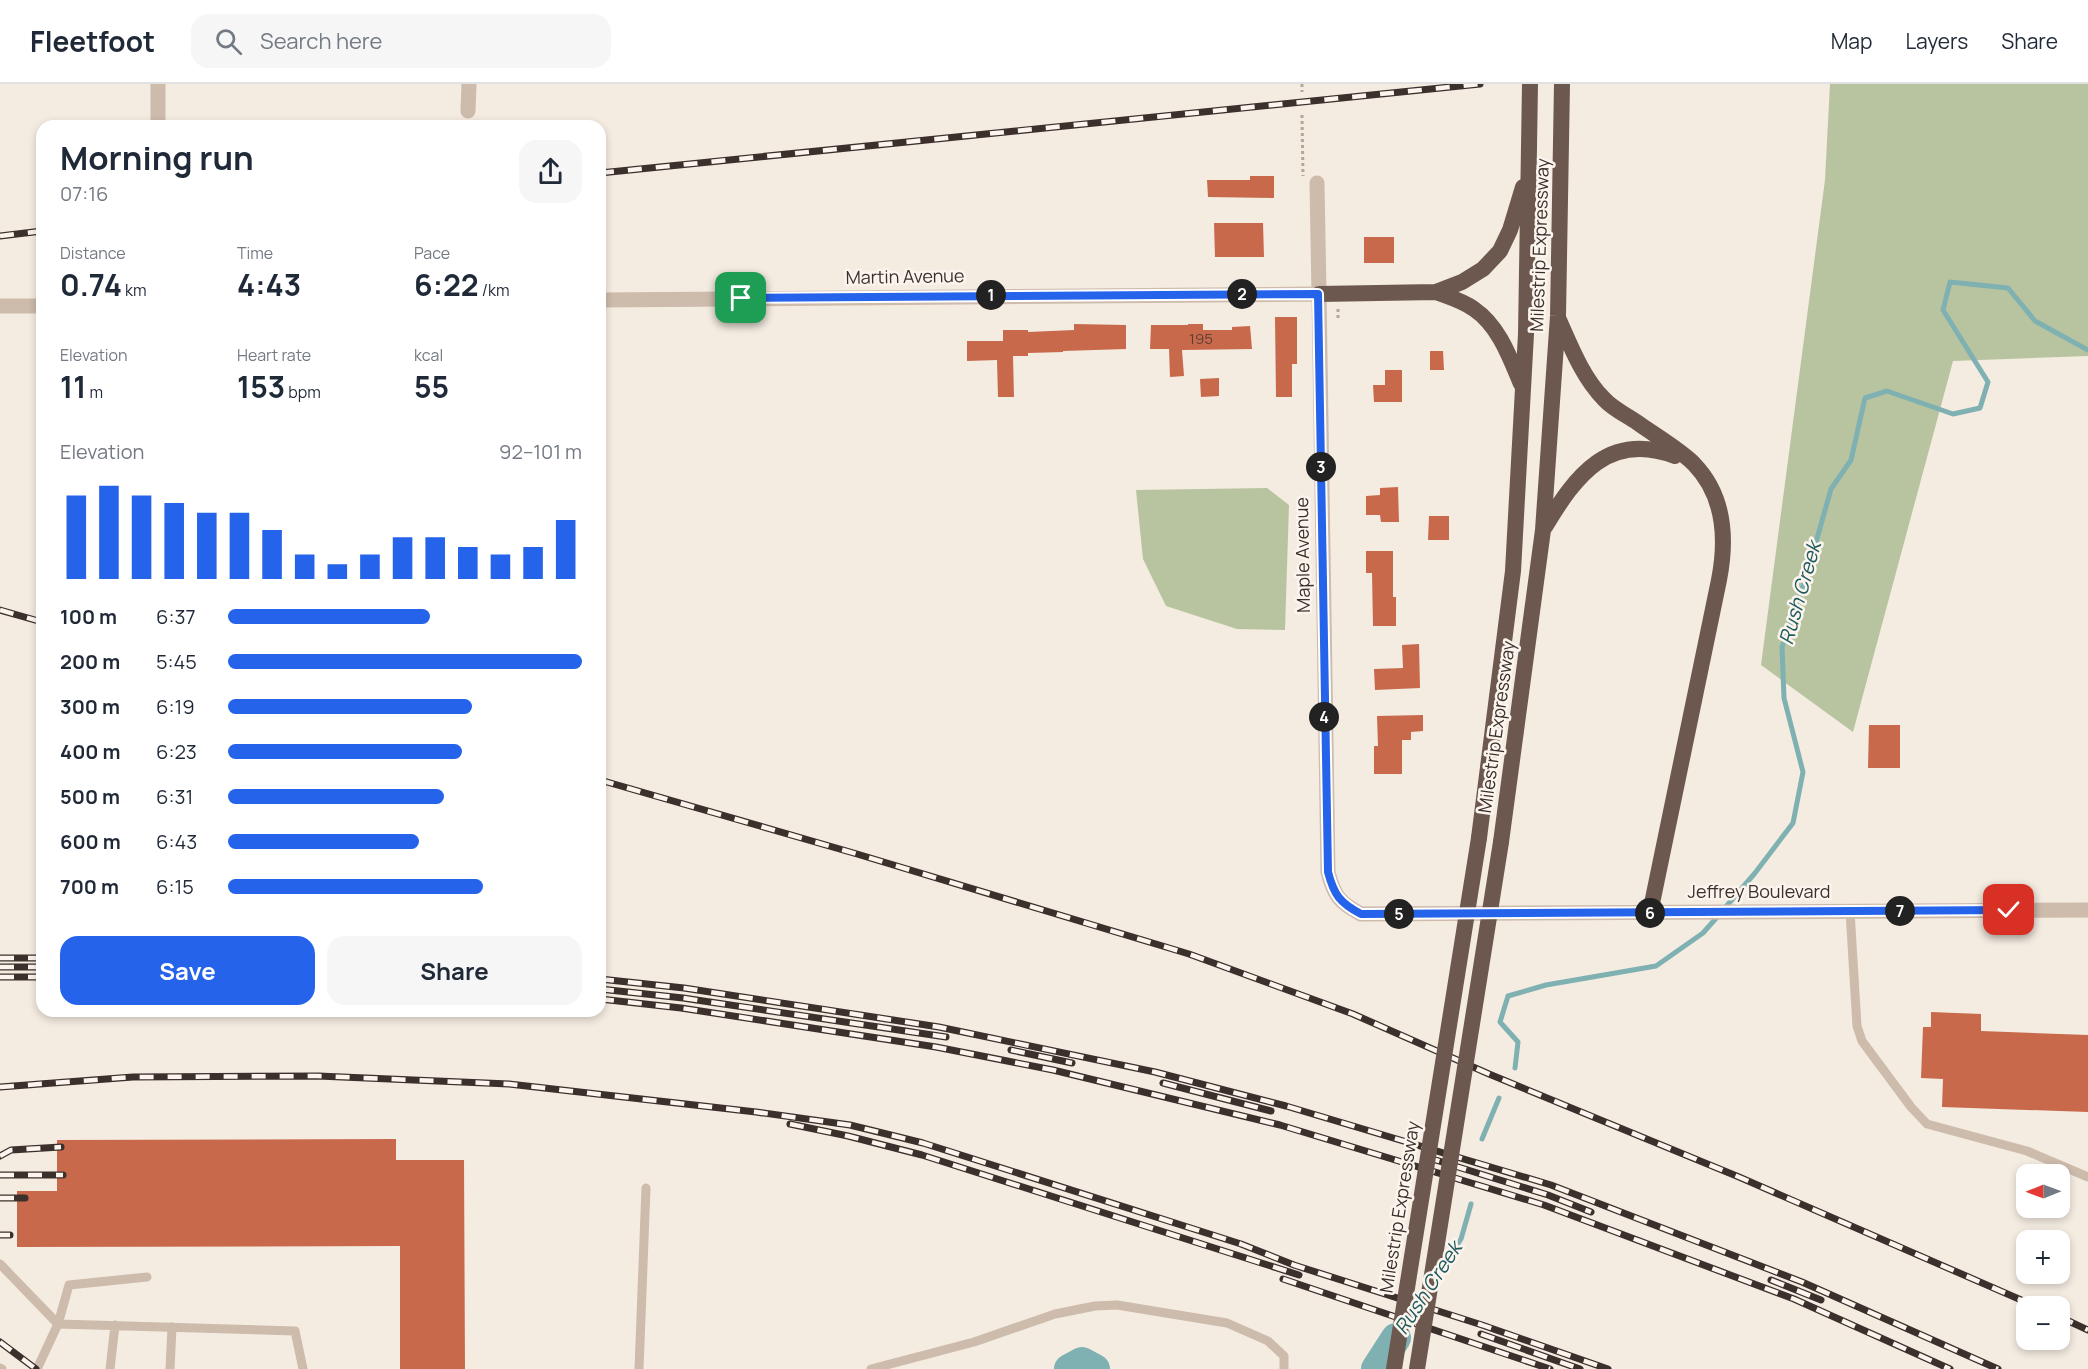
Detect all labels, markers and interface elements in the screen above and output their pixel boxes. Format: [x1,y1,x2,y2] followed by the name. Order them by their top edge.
[191,14,611,68] search box
[30,22,155,60] text: Fleetfoot
[212,25,245,58] icon: search
[260,26,382,56] text: Search here
[1831,27,1872,55] text: Map
[1905,27,1968,55] text: Layers
[2001,27,2058,55] text: Share
[60,135,254,180] text: Morning run
[519,140,582,203] button: share
[1524,157,1554,332] street label: Milestrip Expressway
[60,180,108,207] text: 07:16
[60,242,126,264] text: Distance
[237,242,273,264] text: Time
[414,242,450,264] text: Pace
[845,263,965,289] street label: Martin Avenue
[60,264,122,305] text: 0.74
[237,264,301,305] text: 4:43
[414,264,479,305] text: 6:22
[715,272,766,323] pin
[122,279,147,301] text: km
[479,279,510,301] text: /km
[1227,279,1257,309] pin: 2
[976,280,1006,310] pin: 1
[724,281,757,314] icon: arrive
[1237,283,1247,305] text: 2
[987,284,995,306] text: 1
[1189,328,1213,349] house number: 195
[60,344,128,366] text: Elevation
[237,344,311,366] text: Heart rate
[414,344,443,366] text: kcal
[60,366,86,407] text: 11
[237,366,285,407] text: 153
[414,366,449,407] text: 55
[86,381,103,403] text: m
[285,381,321,403] text: bpm
[60,438,144,465] text: Elevation
[499,438,582,465] text: 92–101 m
[1306,452,1336,482] pin: 3
[1316,456,1326,478] text: 3
[1289,497,1315,613] street label: Maple Avenue
[1772,535,1828,647] water label: Rush Creek
[60,603,117,630] text: 100 m
[156,603,196,630] text: 6:37
[1472,639,1520,815] street label: Milestrip Expressway
[60,648,120,675] text: 200 m
[156,648,197,675] text: 5:45
[60,693,120,720] text: 300 m
[156,693,195,720] text: 6:19
[1309,702,1339,732] pin: 4
[1319,706,1329,728] text: 4
[60,738,120,765] text: 400 m
[156,738,197,765] text: 6:23
[60,783,120,810] text: 500 m
[156,783,193,810] text: 6:31
[60,828,121,855] text: 600 m
[156,828,197,855] text: 6:43
[60,873,119,900] text: 700 m
[156,873,194,900] text: 6:15
[1688,879,1830,903] street label: Jeffrey Boulevard
[1983,884,2034,935] pin
[1992,893,2025,926] icon: check
[1885,896,1915,926] pin: 7
[1635,898,1665,928] pin: 6
[1384,899,1414,929] pin: 5
[1896,900,1904,922] text: 7
[1645,902,1655,924] text: 6
[1394,903,1404,925] text: 5
[60,936,315,1005] button: Save
[327,936,582,1005] button: Share
[1374,1119,1425,1294] street label: Milestrip Expressway
[2016,1164,2070,1218] north arrow
[2016,1164,2070,1350] map controls
[2016,1230,2070,1284] button: +
[1388,1234,1469,1339] water label: Rush Creek
[2016,1296,2070,1350] button: −

